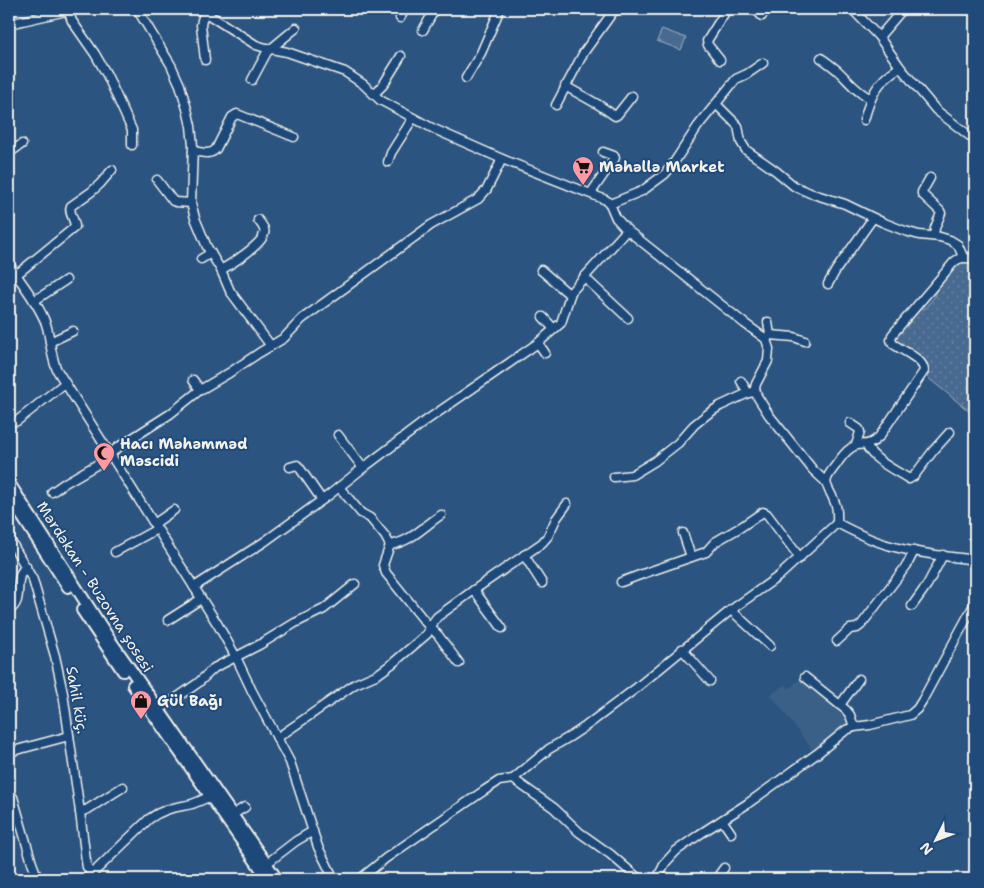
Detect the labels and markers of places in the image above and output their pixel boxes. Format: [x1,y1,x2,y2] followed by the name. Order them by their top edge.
[571,155,595,186] supermarket icon: Məhəllə Market
[599,157,724,177] place label: Məhəllə Market
[120,434,248,471] place label: Hacı Məhəmməd Məscidi
[92,441,116,472] mosque icon: Hacı Məhəmməd Məscidi
[129,689,153,720] shop icon: Gül Bağı
[157,691,223,711] place label: Gül Bağı

